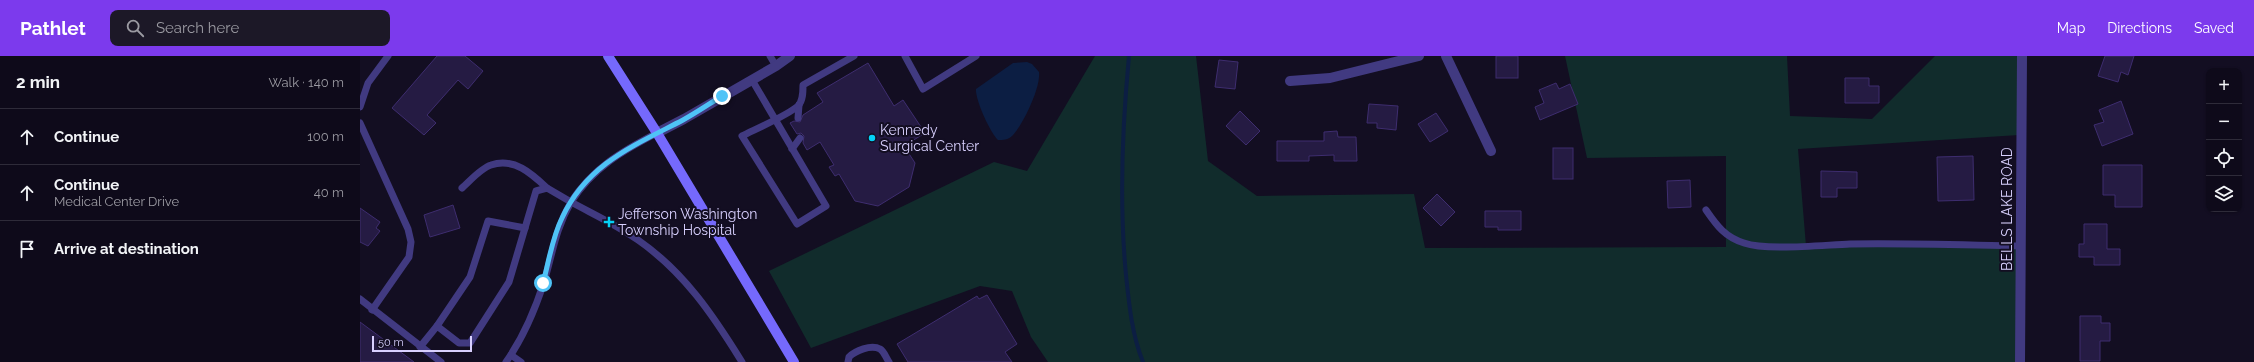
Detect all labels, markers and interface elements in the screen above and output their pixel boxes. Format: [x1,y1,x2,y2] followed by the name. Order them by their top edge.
[110,10,390,46] search box
[20,17,86,39] text: Pathlet
[124,17,146,39] icon: search
[156,19,239,37] text: Search here
[2057,20,2085,36] text: Map
[2107,20,2172,36] text: Directions
[2194,20,2234,36] text: Saved
[2206,68,2242,212] map controls
[2206,68,2242,104] button: +
[16,72,60,92] text: 2 min
[269,75,344,90] text: Walk · 140 m
[713,87,731,105] route end
[2206,104,2242,140] button: −
[880,122,979,154] place label: Kennedy Surgical Center
[16,126,38,148] icon: ahead
[54,128,119,146] text: Continue
[307,129,344,144] text: 100 m
[867,133,877,143] marker: Kennedy Surgical Center
[2206,140,2242,176] button: locate
[1999,147,2015,271] street label: BELLS LAKE ROAD
[54,176,119,194] text: Continue
[2206,176,2242,212] button: layers
[16,182,38,204] icon: ahead
[314,185,344,200] text: 40 m
[54,194,179,209] text: Medical Center Drive
[618,206,758,238] place label: Jefferson Washington Township Hospital
[603,216,615,228] marker: Jefferson Washington Township Hospital
[16,238,38,260] icon: arrive
[54,240,199,258] text: Arrive at destination
[534,274,552,292] route start
[372,334,472,353] scale bar
[378,336,404,349] text: 50 m

